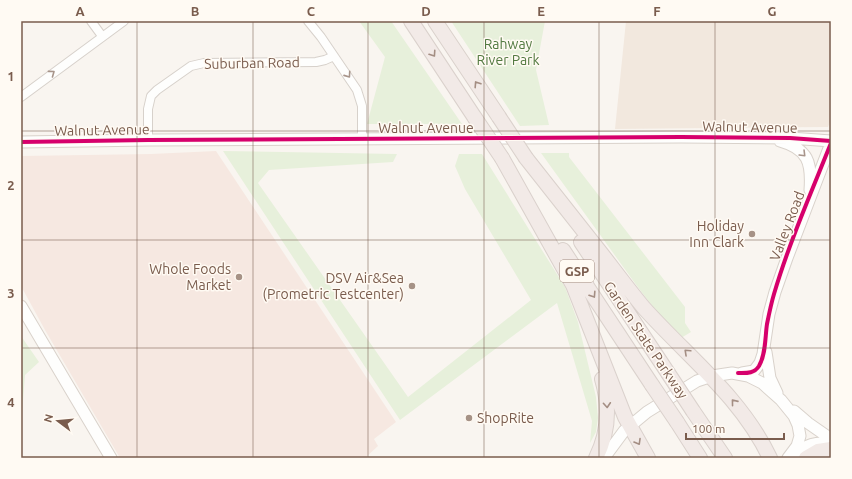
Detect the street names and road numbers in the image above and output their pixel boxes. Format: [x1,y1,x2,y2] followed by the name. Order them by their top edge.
[204,54,300,72] street label: Suburban Road
[702,118,798,136] street label: Walnut Avenue
[378,120,474,136] street label: Walnut Avenue
[54,121,150,139] street label: Walnut Avenue
[766,189,808,263] street label: Valley Road
[560,260,594,282] road number: GSP
[601,278,691,402] street label: Garden State Parkway

